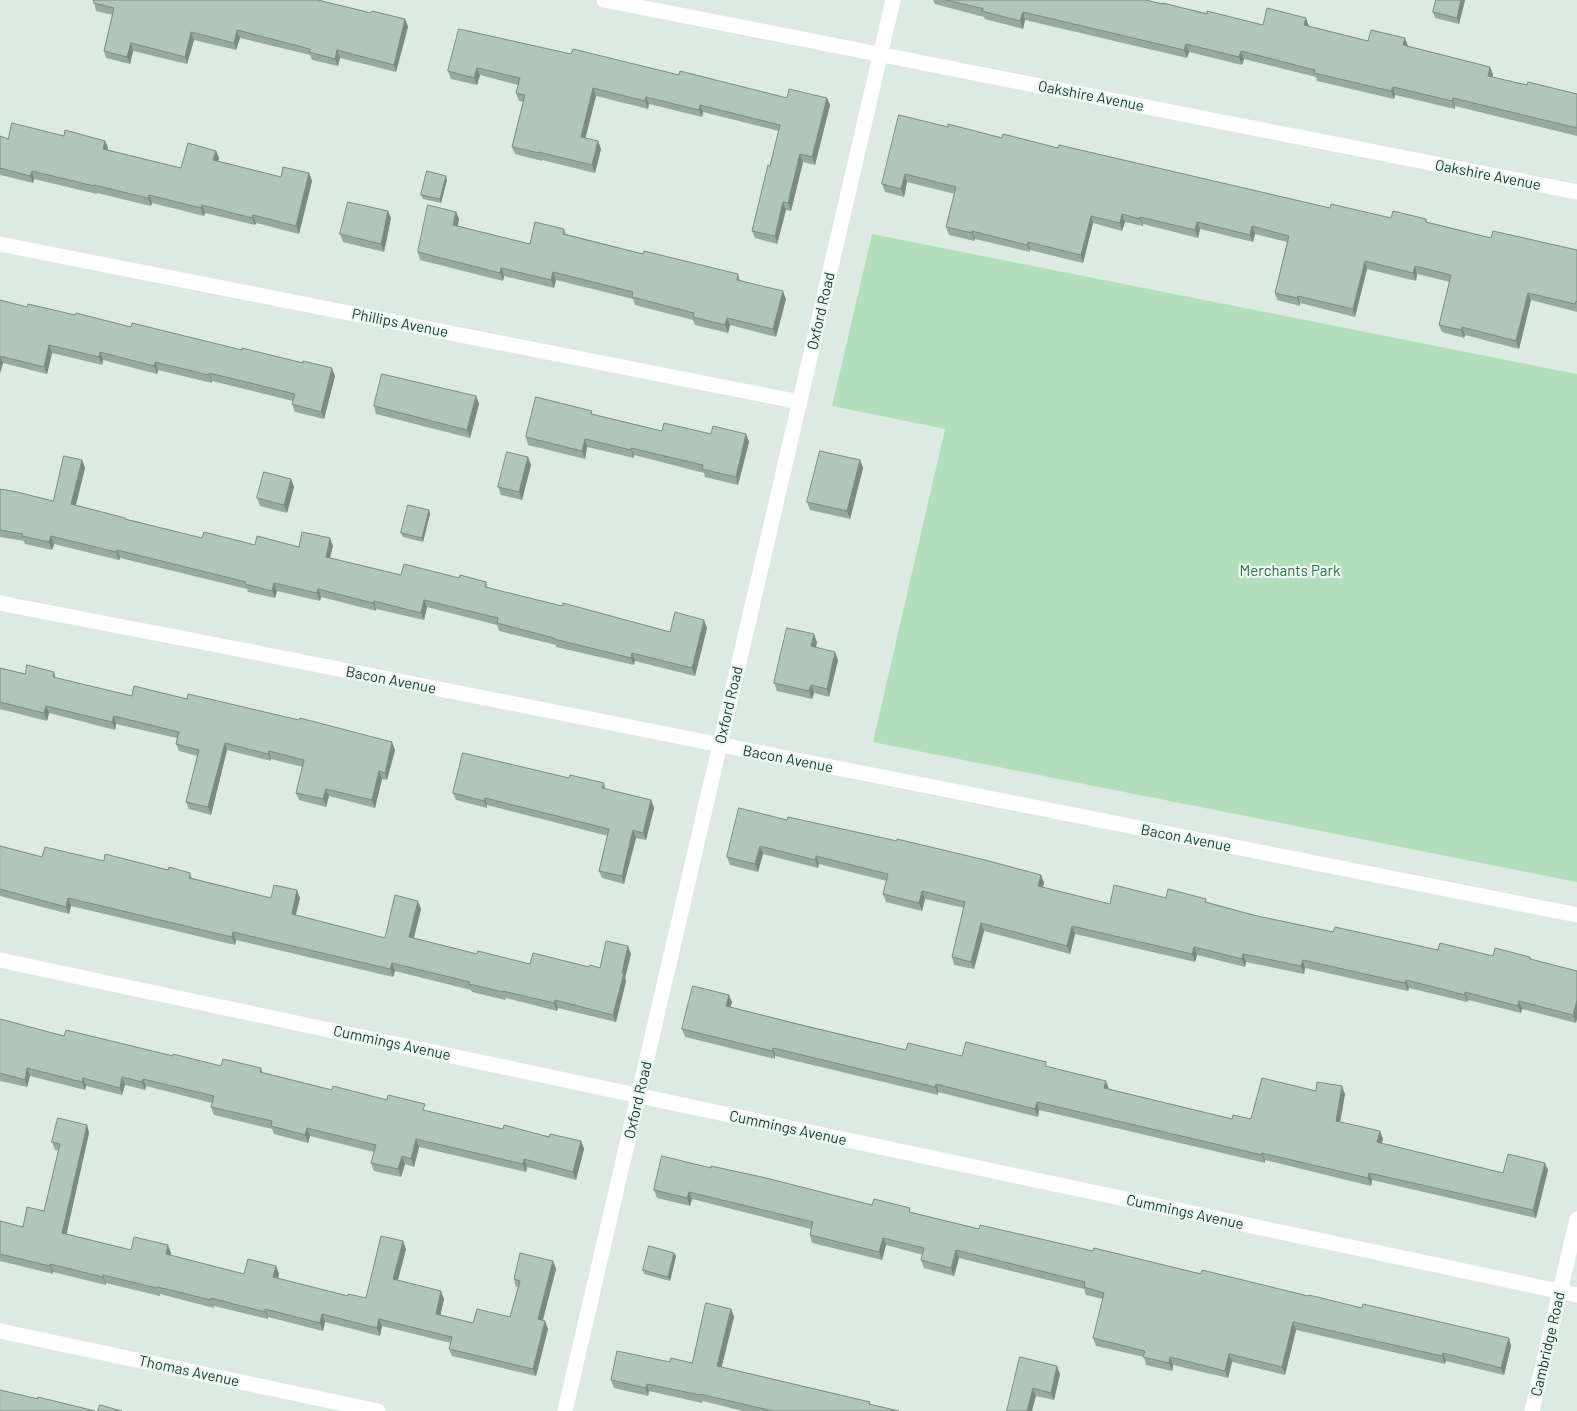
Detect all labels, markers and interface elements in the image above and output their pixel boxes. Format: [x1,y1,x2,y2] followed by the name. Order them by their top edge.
[1037,77,1145,115] street label: Oakshire Avenue
[1434,156,1542,194] street label: Oakshire Avenue
[803,270,839,352] street label: Oxford Road
[350,305,450,341] street label: Phillips Avenue
[1240,562,1340,580] park label: Merchants Park
[344,662,438,698] street label: Bacon Avenue
[711,664,747,746] street label: Oxford Road
[741,741,835,777] street label: Bacon Avenue
[1139,820,1233,856] street label: Bacon Avenue
[332,1022,452,1064] street label: Cummings Avenue
[620,1059,656,1141] street label: Oxford Road
[728,1107,848,1149] street label: Cummings Avenue
[1125,1191,1245,1233] street label: Cummings Avenue
[1527,1290,1569,1398] street label: Cambridge Road
[137,1352,241,1390] street label: Thomas Avenue

